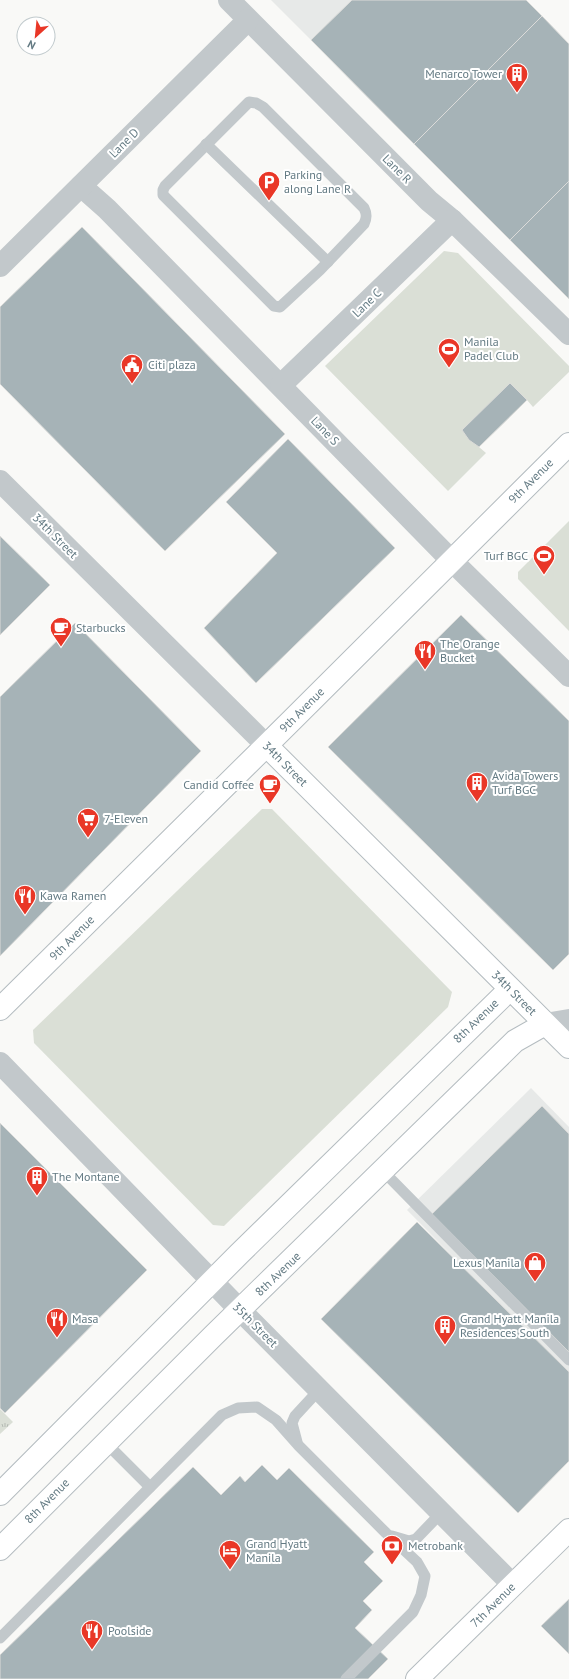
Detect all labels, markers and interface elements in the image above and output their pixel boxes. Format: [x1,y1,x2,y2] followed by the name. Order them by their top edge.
[16,16,56,56] north arrow
[25,37,38,53] text: N
[504,61,530,94] building icon: Menarco Tower
[425,66,502,81] place label: Menarco Tower
[106,125,142,161] street label: Lane D
[380,151,415,186] street label: Lane R
[284,167,351,196] place label: Parking along Lane R
[256,169,282,202] parking icon: Parking along Lane R
[349,285,384,320] street label: Lane C
[464,334,519,363] place label: Manila Padel Club
[436,336,462,369] sports icon: Manila Padel Club
[119,352,145,385] public building icon: Citi plaza
[148,357,196,372] place label: Citi plaza
[308,413,343,448] street label: Lane S
[505,455,556,506] street label: 9th Avenue
[30,510,81,561] street label: 34th Street
[531,543,557,576] sports icon: Turf BGC
[484,548,528,563] place label: Turf BGC
[48,615,74,648] cafe icon: Starbucks
[76,620,126,635] place label: Starbucks
[440,636,500,665] place label: The Orange Bucket
[412,638,438,671] restaurant icon: The Orange Bucket
[276,684,327,735] street label: 9th Avenue
[260,738,311,789] street label: 34th Street
[492,768,558,797] place label: Avida Towers Turf BGC
[464,770,490,803] building icon: Avida Towers Turf BGC
[257,772,283,805] cafe icon: Candid Coffee
[183,777,254,792] place label: Candid Coffee
[75,806,101,839] supermarket icon: 7-Eleven
[104,811,148,826] place label: 7-Eleven
[12,883,38,916] restaurant icon: Kawa Ramen
[40,888,106,903] place label: Kawa Ramen
[46,912,97,963] street label: 9th Avenue
[489,967,540,1018] street label: 34th Street
[450,995,502,1046] street label: 8th Avenue
[24,1164,50,1197] building icon: The Montane
[52,1169,120,1184] place label: The Montane
[252,1248,304,1299] street label: 8th Avenue
[522,1250,548,1283] shop icon: Lexus Manila
[453,1255,520,1270] place label: Lexus Manila
[230,1299,281,1350] street label: 35th Street
[44,1306,70,1339] restaurant icon: Masa
[72,1311,98,1326] place label: Masa
[460,1311,559,1340] place label: Grand Hyatt Manila Residences South
[432,1313,458,1346] building icon: Grand Hyatt Manila Residences South
[21,1475,72,1526] street label: 8th Avenue
[379,1533,405,1566] bank icon: Metrobank
[246,1536,307,1565] place label: Grand Hyatt Manila
[217,1538,243,1571] hotel icon: Grand Hyatt Manila
[408,1538,463,1553] place label: Metrobank
[467,1579,518,1630] street label: 7th Avenue
[79,1618,105,1651] restaurant icon: Poolside
[108,1623,151,1638] place label: Poolside

